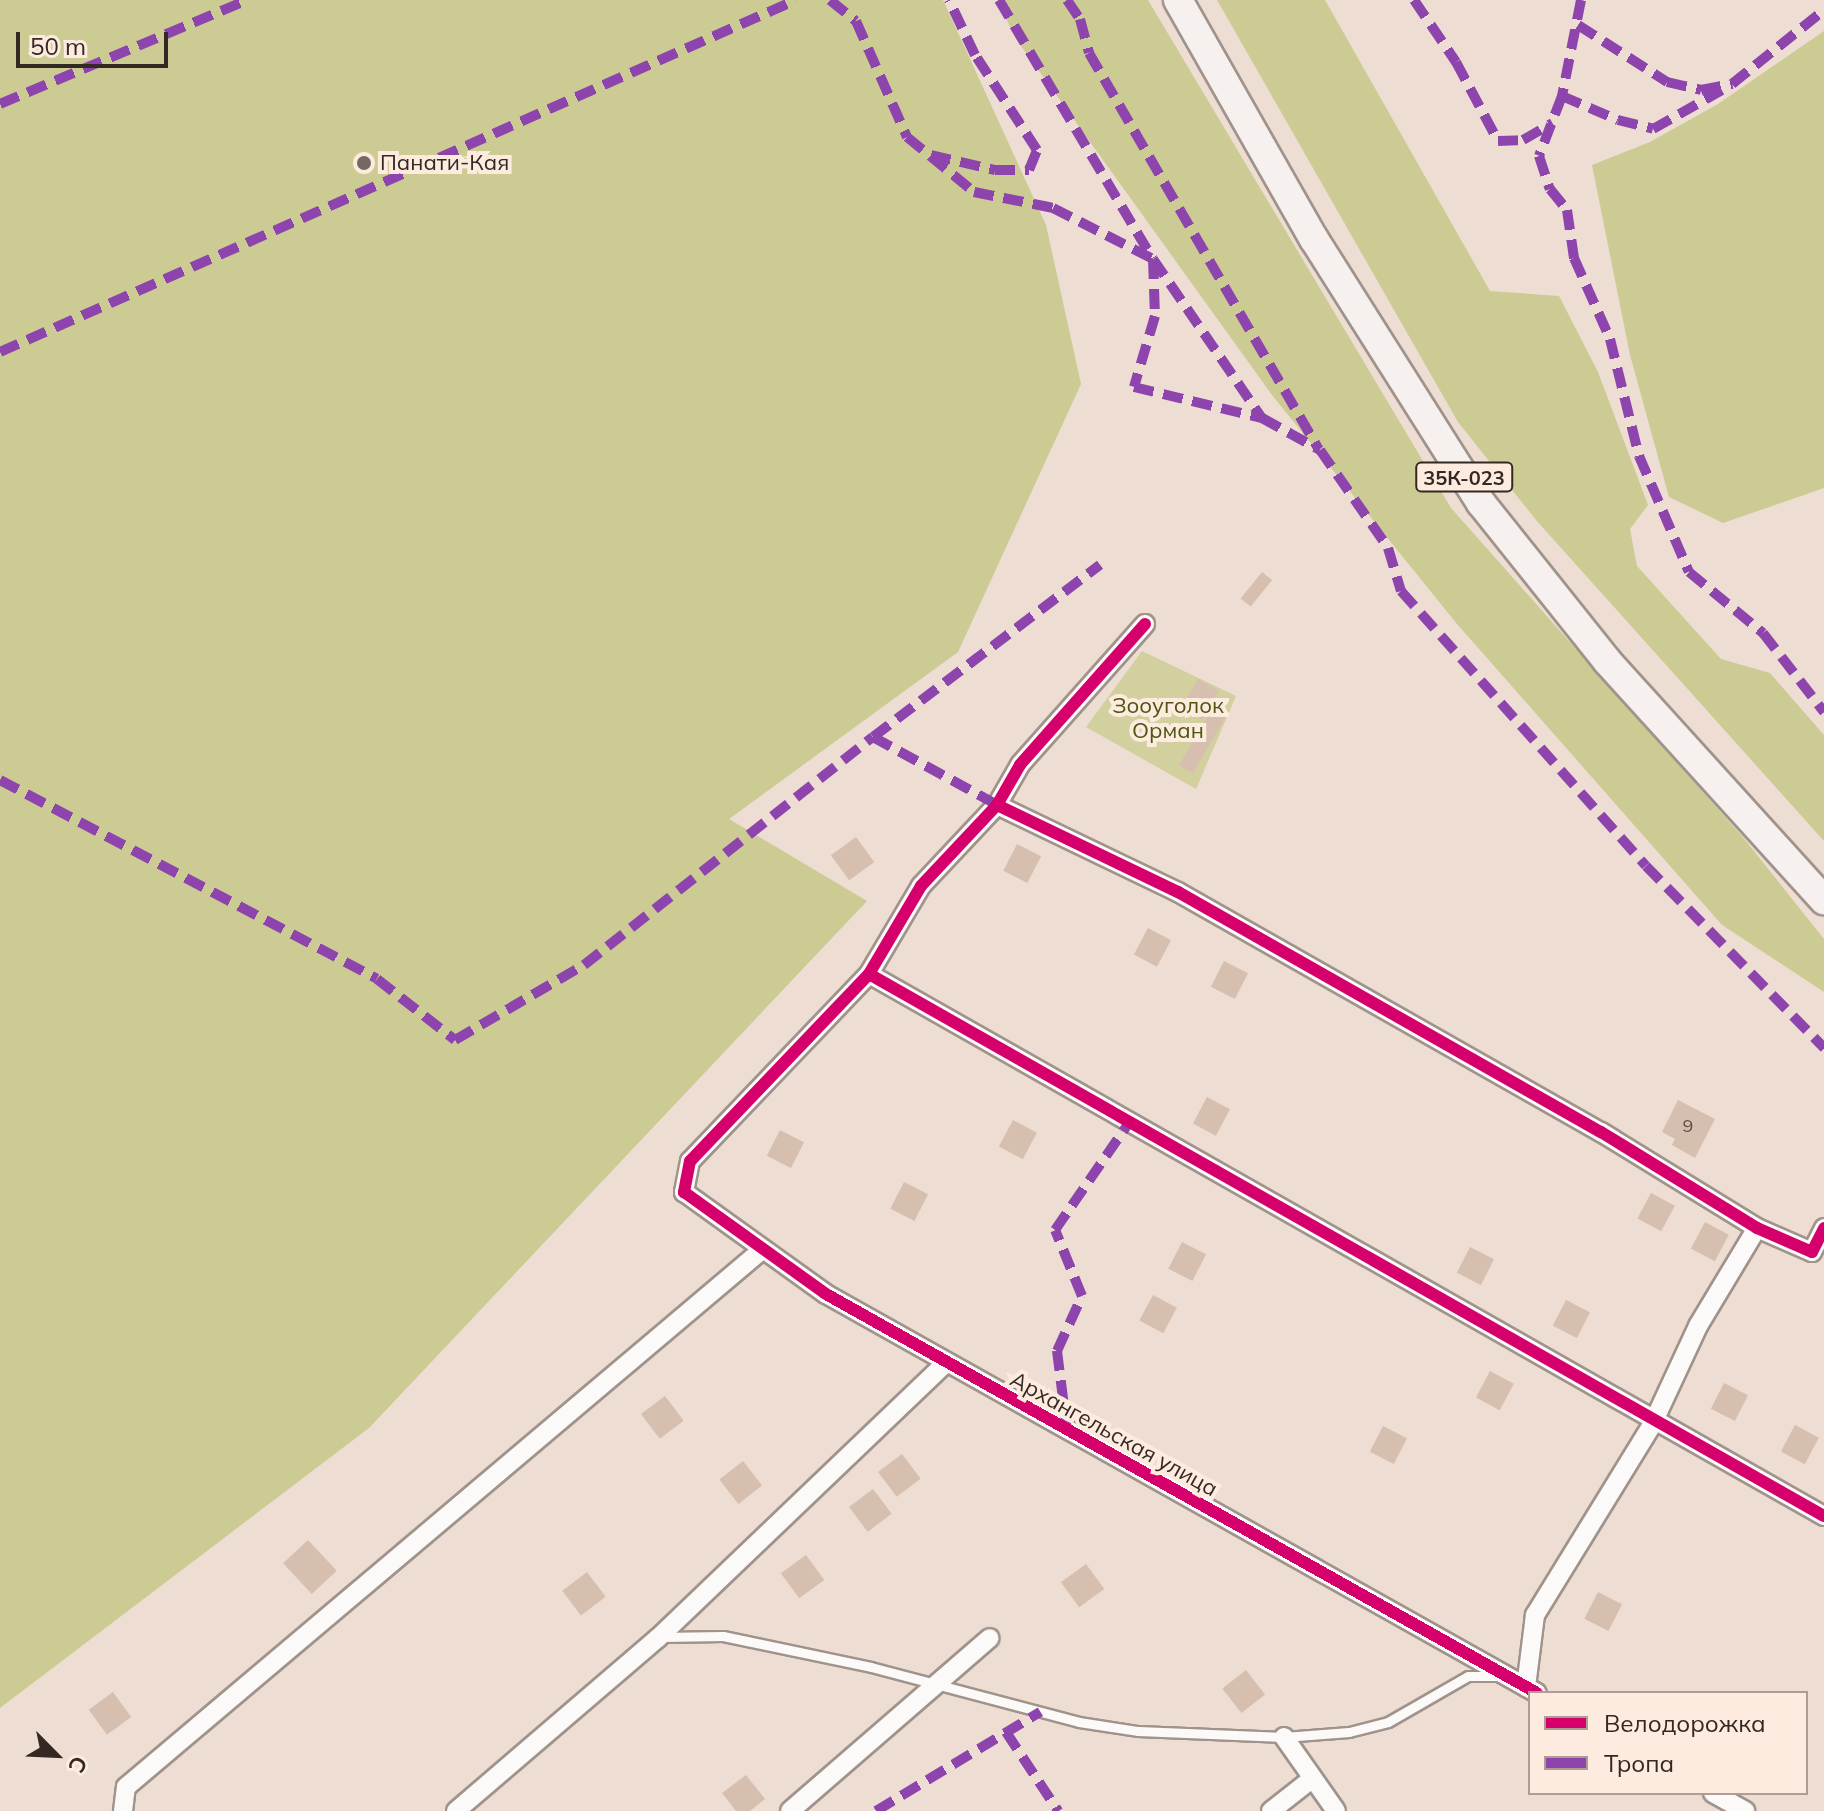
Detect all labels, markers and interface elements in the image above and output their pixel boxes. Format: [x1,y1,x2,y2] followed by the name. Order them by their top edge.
[20,16,172,66] scale bar
[30,31,86,61] text: 50 m
[380,150,509,176] place label: Панати-Кая
[355,154,373,172] marker: Панати-Кая
[1414,461,1514,493] road number: 35К-023
[1112,692,1224,744] park label: Зооуголок Орман
[1683,1115,1693,1137] house number: 9
[1006,1366,1222,1502] street label: Архангельская улица
[1528,1691,1808,1795] legend
[1604,1708,1766,1738] text: Велодорожка
[16,1715,96,1795] north arrow
[1604,1748,1674,1778] text: Тропа
[62,1752,94,1777] text: С

